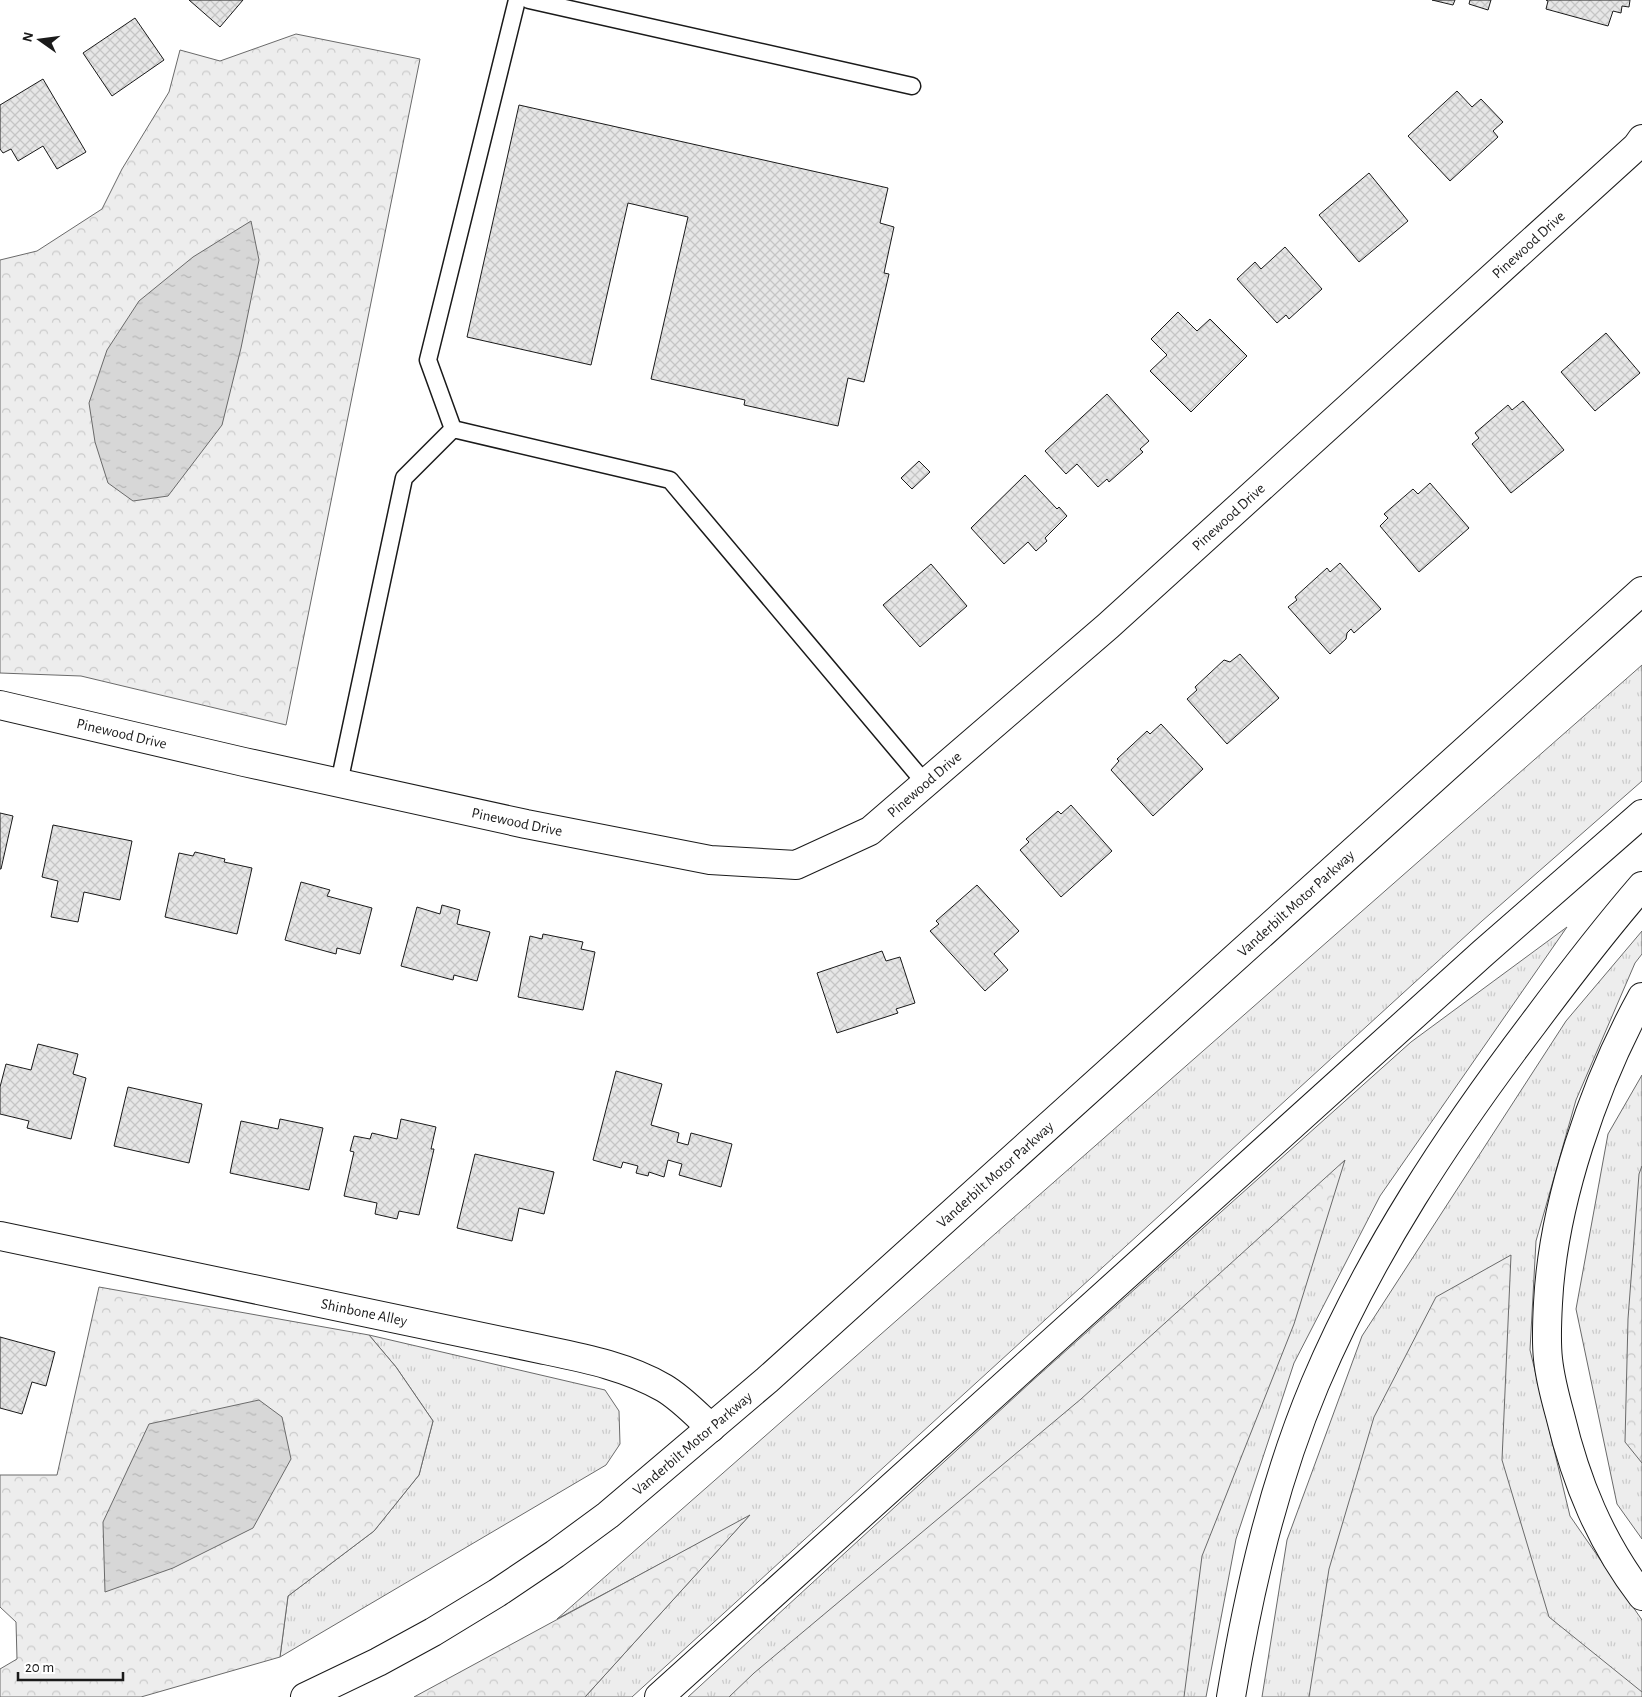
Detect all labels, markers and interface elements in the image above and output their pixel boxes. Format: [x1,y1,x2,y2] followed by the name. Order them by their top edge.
[15,15,65,65] north arrow
[20,31,36,44] text: N
[1489,208,1568,281] street label: Pinewood Drive
[1189,480,1268,553] street label: Pinewood Drive
[75,716,168,751] street label: Pinewood Drive
[884,748,964,820] street label: Pinewood Drive
[470,805,564,838] street label: Pinewood Drive
[1235,847,1357,959] street label: Vanderbilt Motor Parkway
[934,1118,1057,1230] street label: Vanderbilt Motor Parkway
[320,1296,409,1329] street label: Shinbone Alley
[630,1388,755,1498] street label: Vanderbilt Motor Parkway
[18,1650,122,1682] scale bar
[25,1660,54,1675] text: 20 m

